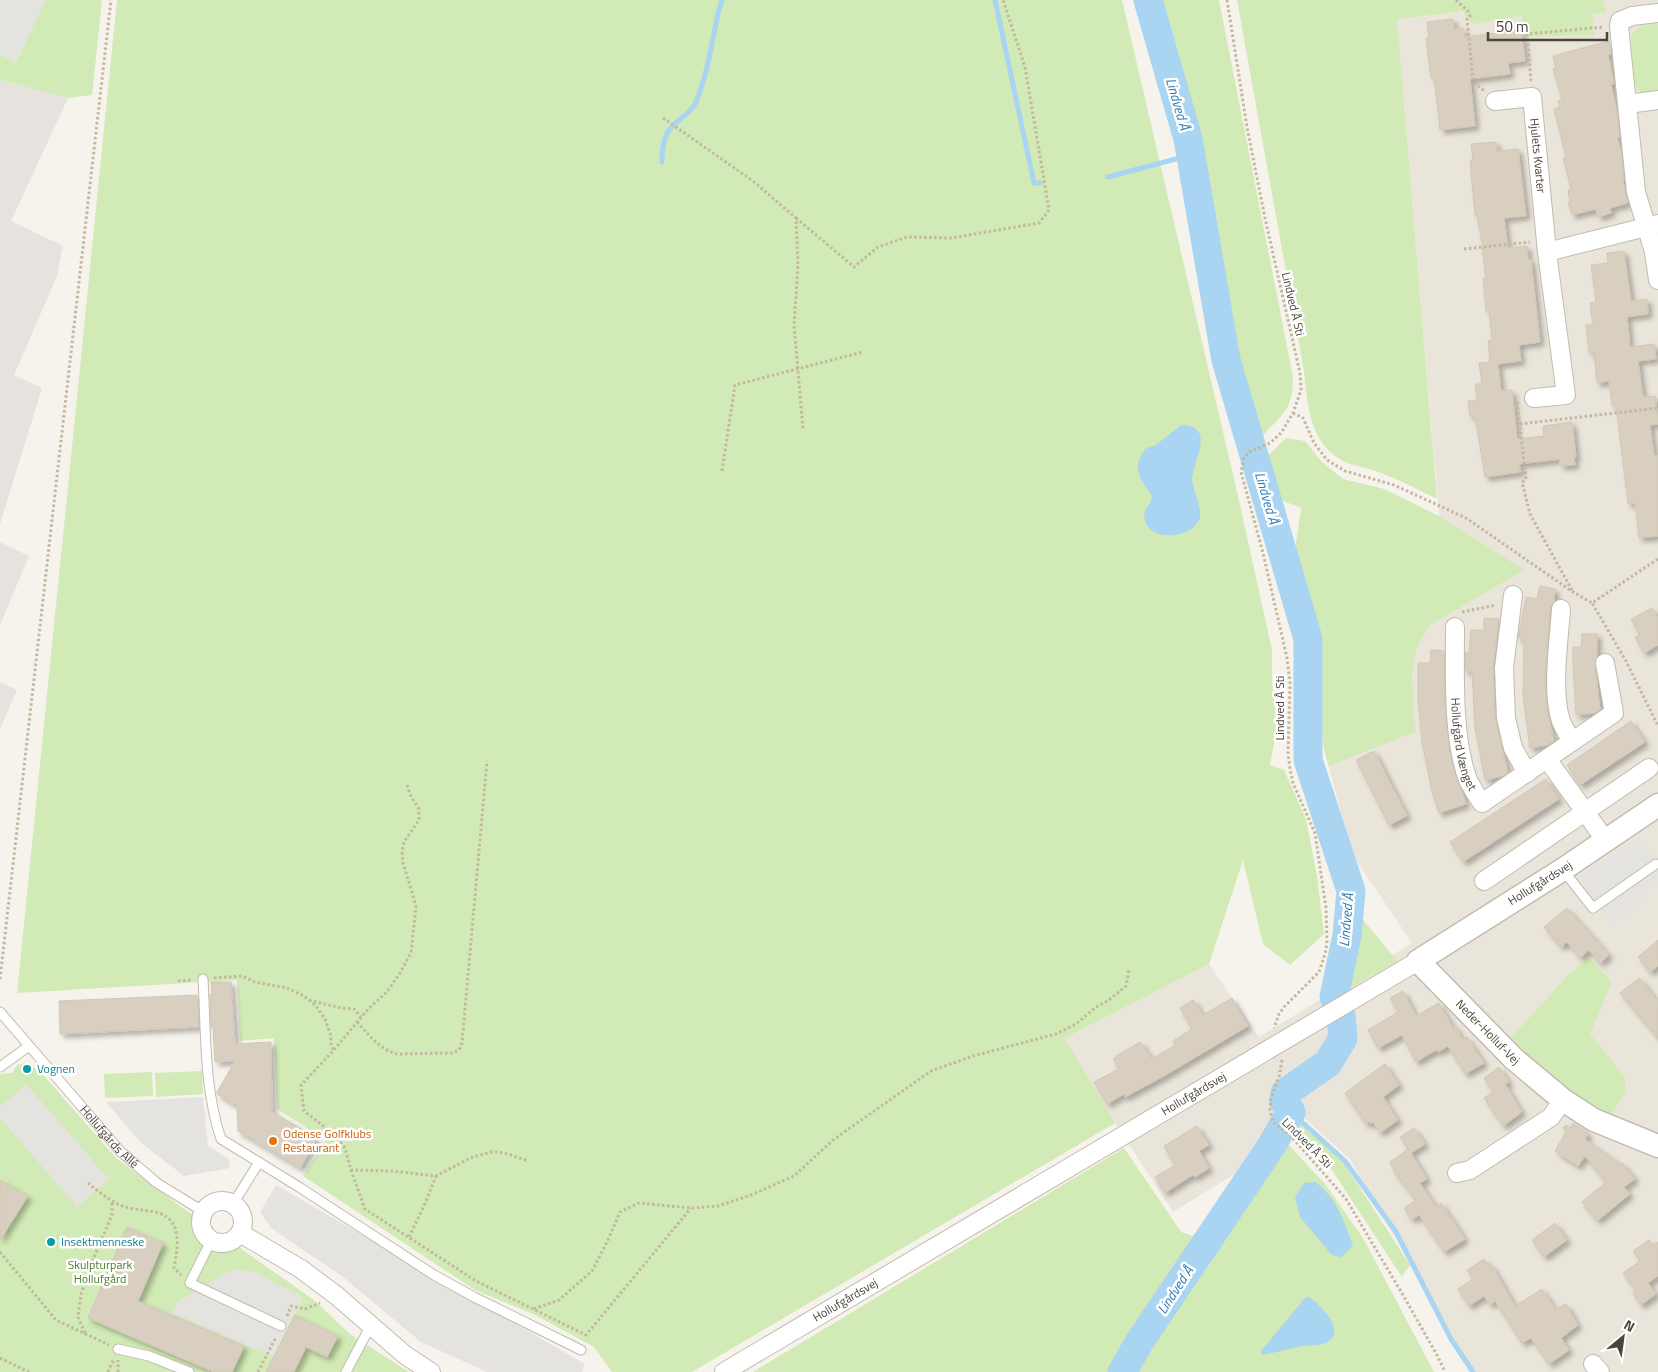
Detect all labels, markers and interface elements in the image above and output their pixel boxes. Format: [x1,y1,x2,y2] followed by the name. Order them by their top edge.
[1488,10,1607,42] scale bar
[1496,15,1529,38] text: 50 m
[1161,75,1196,133] water label: Lindved Å
[1525,117,1551,194] street label: Hjulets Kvarter
[1277,270,1310,338] street label: Lindved Å Sti
[1250,469,1285,527] water label: Lindved Å
[1270,676,1289,740] street label: Lindved Å Sti
[1446,697,1482,795] street label: Hollufgård Vænget
[1504,855,1576,910] street label: Hollufgårdsvej
[1333,892,1358,947] water label: Lindved Å
[1451,995,1524,1069] street label: Neder-Holluf-Vej
[37,1059,75,1078] place label: Vognen
[21,1063,33,1075] marker: Vognen
[1157,1067,1230,1120] street label: Hollufgårdsvej
[76,1101,143,1172] street label: Hollufgårds Allé
[1278,1113,1337,1172] street label: Lindved Å Sti
[283,1124,372,1157] place label: Odense Golfklubs Restaurant
[267,1135,279,1147] marker: Odense Golfklubs Restaurant
[61,1232,144,1251] place label: Insektmenneske
[45,1236,57,1248] marker: Insektmenneske
[68,1255,133,1288] park label: Skulpturpark Hollufgård
[1151,1261,1198,1318] water label: Lindved Å
[809,1273,881,1326] street label: Hollufgårdsvej
[1598,1312,1648,1362] north arrow
[1620,1314,1639,1337] text: N

